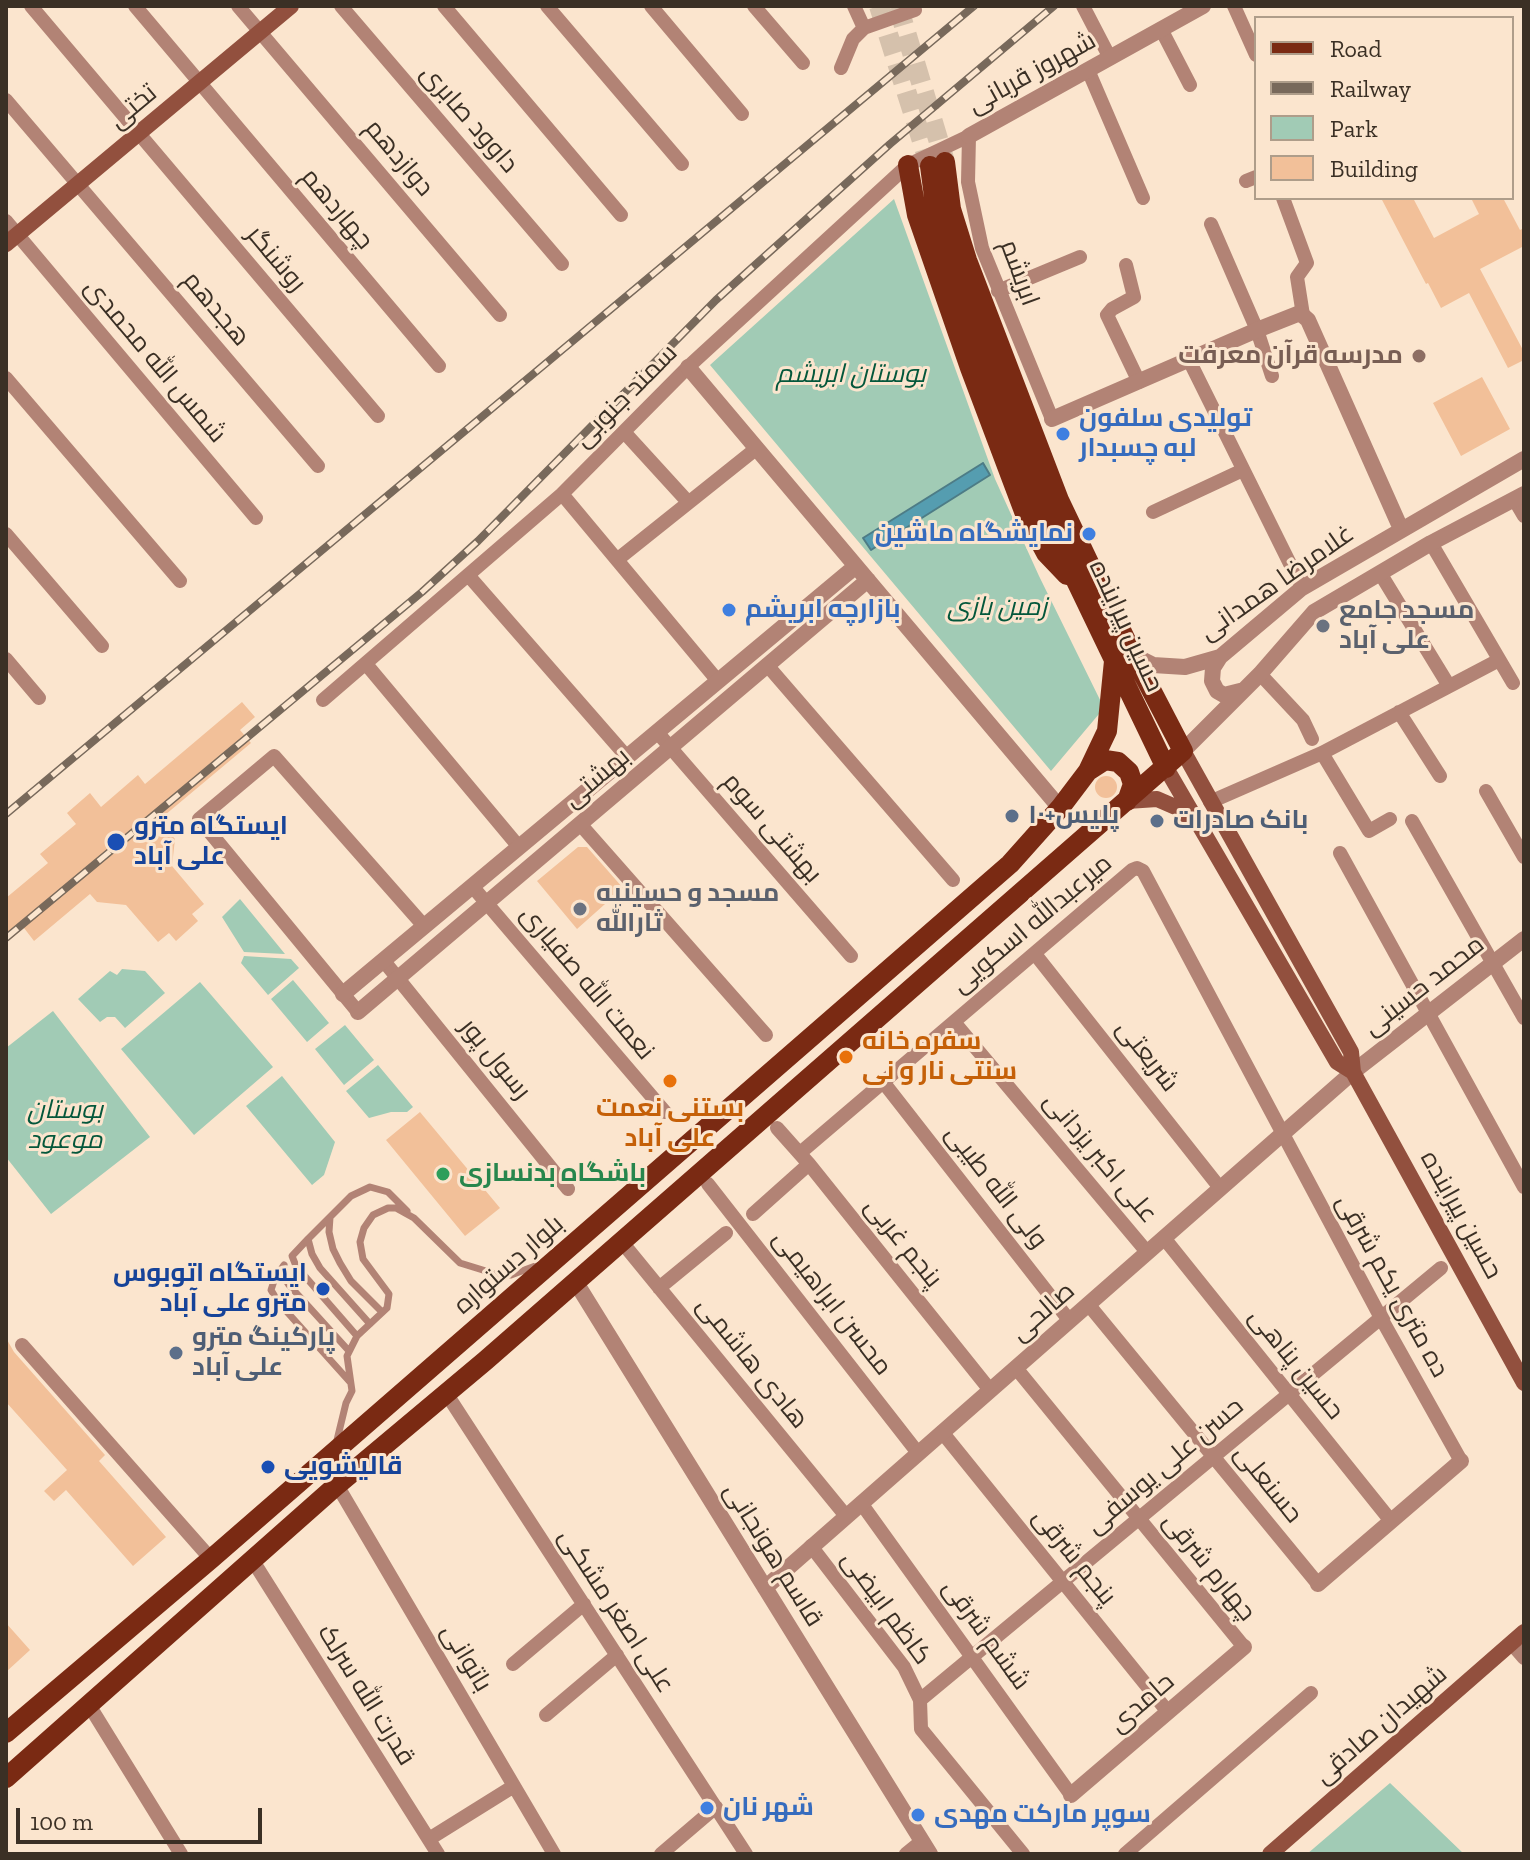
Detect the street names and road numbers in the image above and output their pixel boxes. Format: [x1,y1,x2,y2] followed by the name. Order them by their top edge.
[963,25,1101,121] street label: شهروز قربانی
[413,58,525,180] street label: داوود صابری
[103,78,163,136] street label: تختی
[358,113,440,203] street label: دوازدهم
[294,162,380,256] street label: چهاردهم
[240,220,312,298] street label: روشنگر
[993,236,1045,310] street label: ابریشم
[176,265,256,353] street label: هجدهم
[77,273,233,449] street label: شمس الله محمدی
[568,338,684,454] street label: سمند جنوبی
[1194,518,1360,648] street label: غلامرضا همدانی
[1082,555,1170,697] street label: حسین پیراینده
[557,741,637,815] street label: بهشتی
[716,767,828,889] street label: بهشتی سوم
[945,848,1119,1000] street label: میرعبدالله اسکویی
[513,899,661,1067] street label: نعمت الله صفیاری
[1357,929,1491,1043] street label: محمد حسینی
[453,1012,537,1106] street label: رسول پور
[1109,1014,1185,1098] street label: شریعتی
[1036,1086,1164,1230] street label: علی اکبر یزدانی
[938,1119,1054,1255] street label: ولی الله طیبی
[1413,1146,1509,1284] street label: حسین پیراینده
[1329,1189,1455,1383] street label: ده متری یکم شرقی
[857,1192,949,1294] street label: پنجم غربی
[448,1209,570,1321] street label: بلوار دستواره
[766,1224,898,1382] street label: محسن ابراهیمی
[1005,1276,1081,1348] street label: صالحی
[689,1291,815,1435] street label: هادی هاشمی
[1242,1302,1350,1426] street label: حسین پناهی
[1080,1391,1250,1541] street label: حسن علی یوسفی
[1227,1438,1309,1530] street label: حسنعلی
[716,1477,830,1633] street label: قاسم هونجانی
[1025,1502,1123,1612] street label: پنجم شرقی
[1156,1506,1262,1628] street label: چهارم شرقی
[551,1523,681,1699] street label: علی اصغر مشکی
[834,1545,938,1671] street label: کاظم ابیضی
[935,1574,1037,1696] street label: ششم شرقی
[434,1618,498,1698] street label: باتوانی
[310,1619,422,1771] street label: قدرت الله سرلک
[1308,1659,1454,1791] street label: شهیدان صادقی
[1103,1666,1181,1740] street label: حامدی

